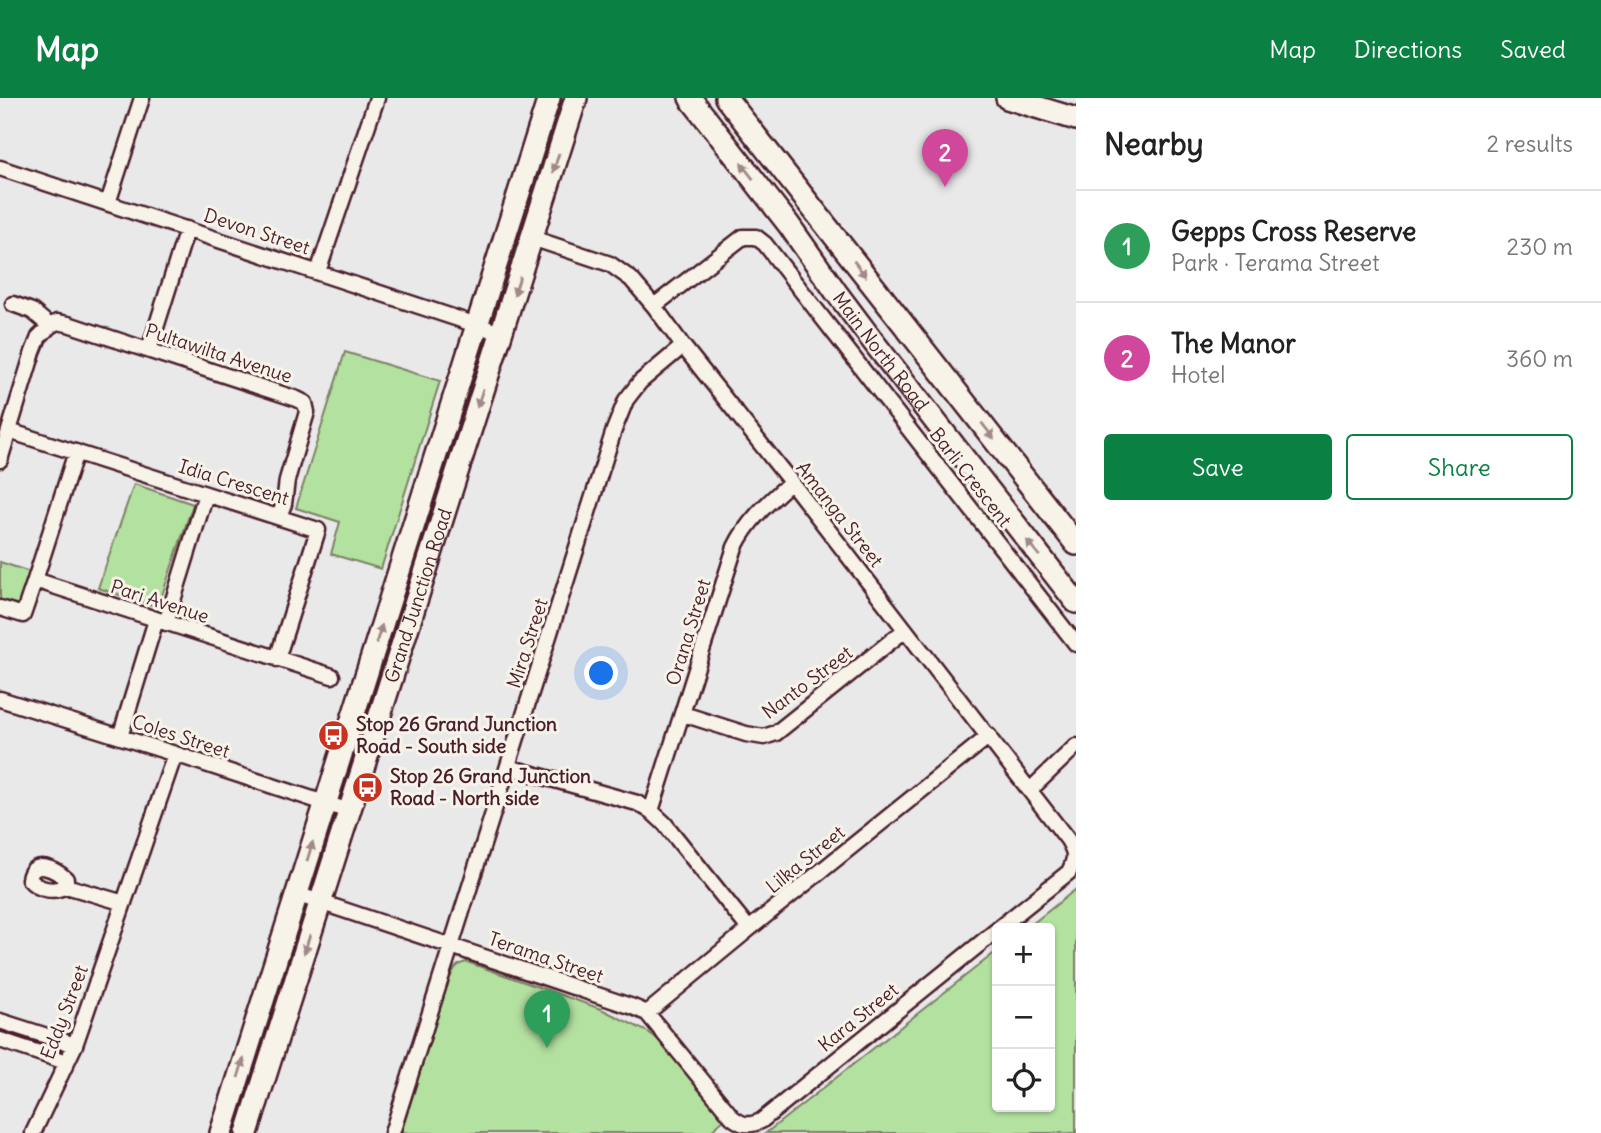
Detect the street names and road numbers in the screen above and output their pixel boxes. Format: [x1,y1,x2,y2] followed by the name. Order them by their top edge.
[201,203,313,259] street label: Devon Street
[828,287,934,415] street label: Main North Road
[143,318,295,388] street label: Pultawilta Avenue
[925,423,1017,531] street label: Barli Crescent
[176,454,292,510] street label: Idia Crescent
[791,456,889,572] street label: Amanga Street
[379,505,457,686] street label: Grand Junction Road
[108,574,212,628] street label: Pari Avenue
[660,576,716,688] street label: Orana Street
[501,595,553,691] street label: Mira Street
[757,640,857,724] street label: Nanto Street
[129,709,233,763] street label: Coles Street
[761,820,849,898] street label: Lilka Street
[485,926,607,988] street label: Terama Street
[35,961,93,1063] street label: Eddy Street
[813,977,903,1057] street label: Kara Street

